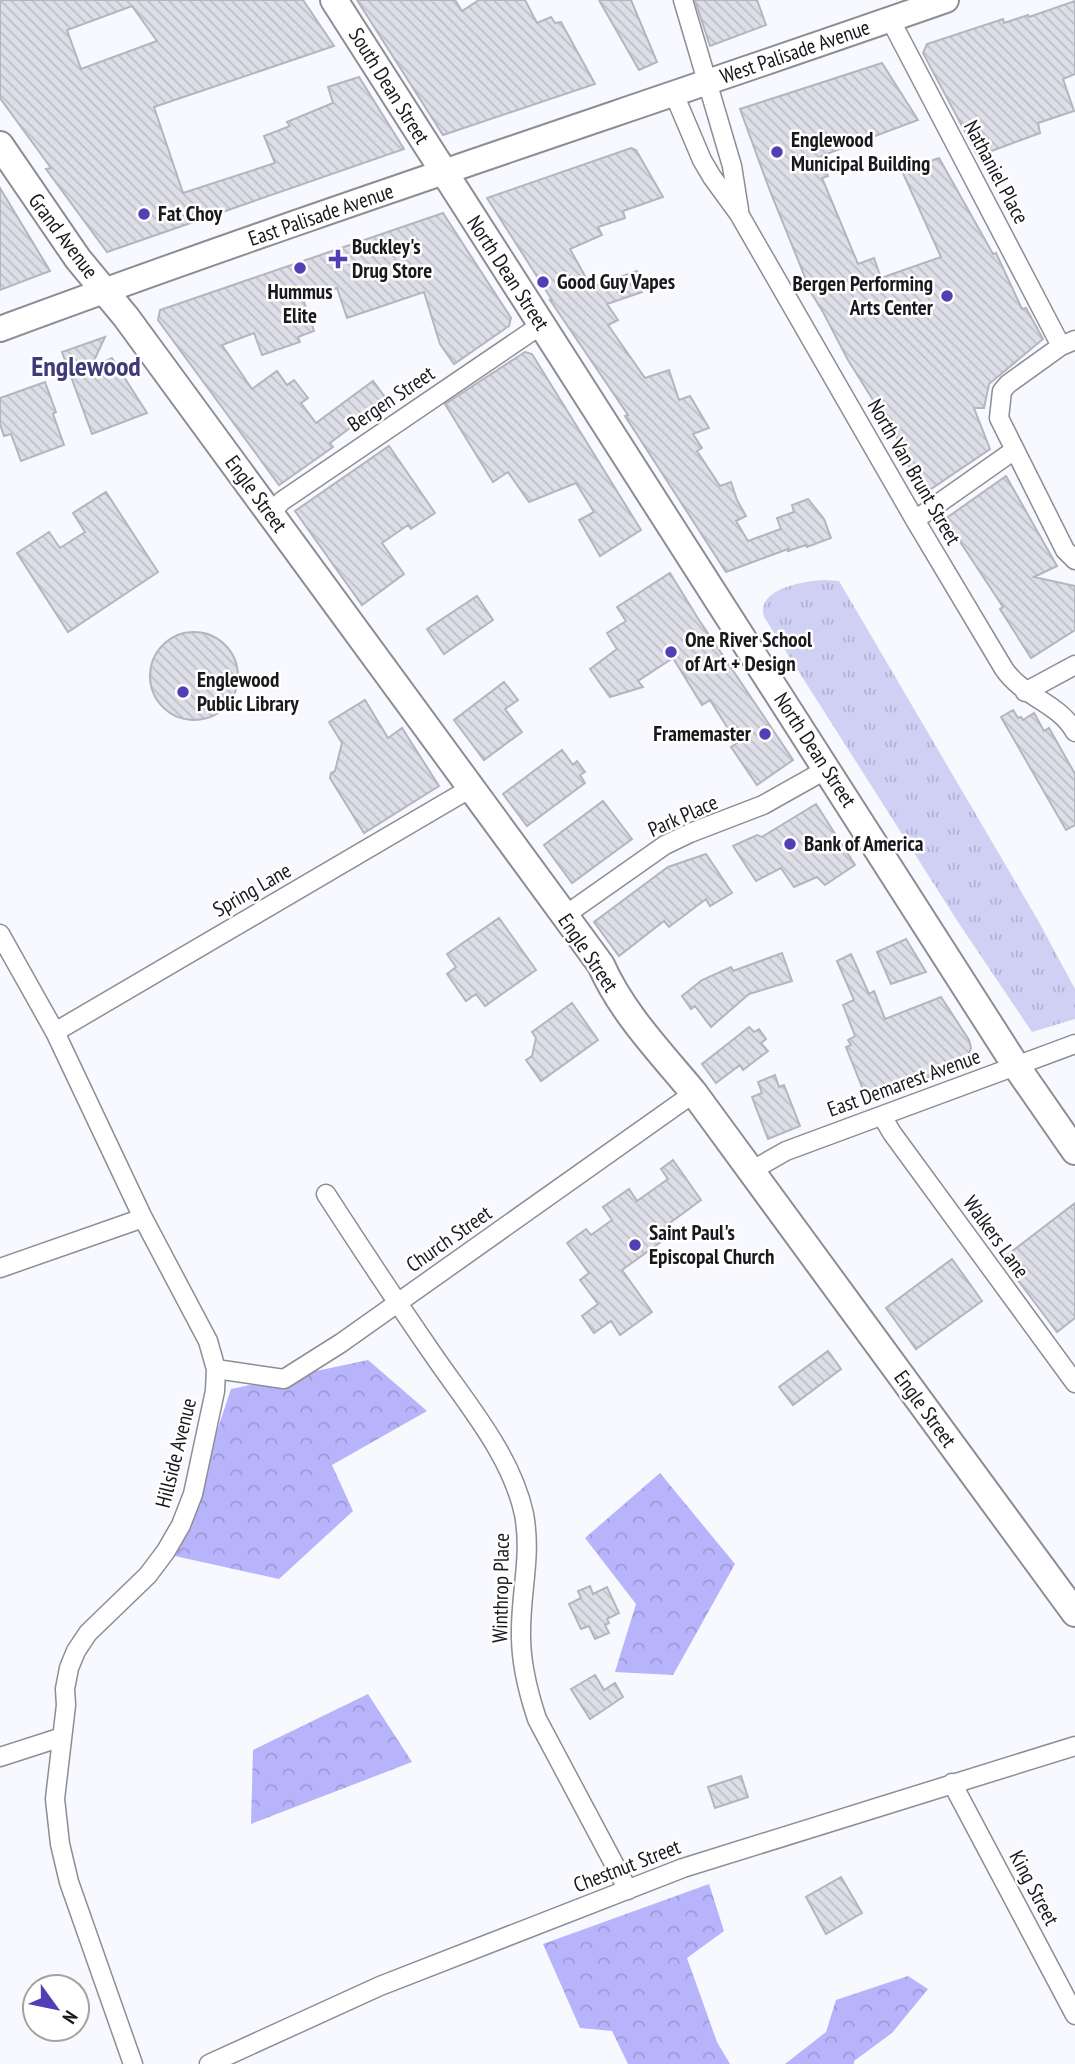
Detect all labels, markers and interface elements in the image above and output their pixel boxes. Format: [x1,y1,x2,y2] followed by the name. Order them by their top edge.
[717,13,873,90] street label: West Palisade Avenue
[343,23,436,149] street label: South Dean Street
[958,115,1035,228] street label: Nathaniel Place
[791,126,930,177] place label: Englewood Municipal Building
[769,144,785,160] marker: Englewood Municipal Building
[245,177,397,252] street label: East Palisade Avenue
[23,188,104,284] street label: Grand Avenue
[158,200,223,227] place label: Fat Choy
[136,206,152,222] marker: Fat Choy
[461,210,556,335] street label: North Dean Street
[352,233,432,284] place label: Buckley's Drug Store
[330,251,346,267] marker: Buckley's Drug Store
[292,260,308,276] marker: Hummus Elite
[557,268,675,295] place label: Good Guy Vapes
[793,270,934,321] place label: Bergen Performing Arts Center
[535,274,551,290] marker: Good Guy Vapes
[267,278,333,329] place label: Hummus Elite
[939,288,955,304] marker: Bergen Performing Arts Center
[31,347,141,384] district label: Englewood
[342,360,440,438] street label: Bergen Street
[862,394,967,550] street label: North Van Brunt Street
[219,450,294,538] street label: Engle Street
[685,626,813,677] place label: One River School of Art + Design
[663,644,679,660] marker: One River School of Art + Design
[197,666,299,717] place label: Englewood Public Library
[175,684,191,700] marker: Englewood Public Library
[768,687,863,812] street label: North Dean Street
[653,720,752,747] place label: Framemaster
[757,726,773,742] marker: Framemaster
[644,788,722,843] street label: Park Place
[804,830,924,857] place label: Bank of America
[782,836,798,852] marker: Bank of America
[208,856,296,923] street label: Spring Lane
[552,908,625,997] street label: Engle Street
[824,1042,984,1123] street label: East Demarest Avenue
[957,1190,1035,1283] street label: Walkers Lane
[401,1199,497,1278] street label: Church Street
[649,1219,774,1270] place label: Saint Paul's Episcopal Church
[627,1237,643,1253] marker: Saint Paul's Episcopal Church
[888,1365,963,1453] street label: Engle Street
[149,1395,202,1510] street label: Hillside Avenue
[486,1533,515,1643] street label: Winthrop Place
[569,1833,684,1898] street label: Chestnut Street
[1003,1846,1066,1930] street label: King Street
[21,1973,91,2043] north arrow
[57,2006,83,2028] text: N

